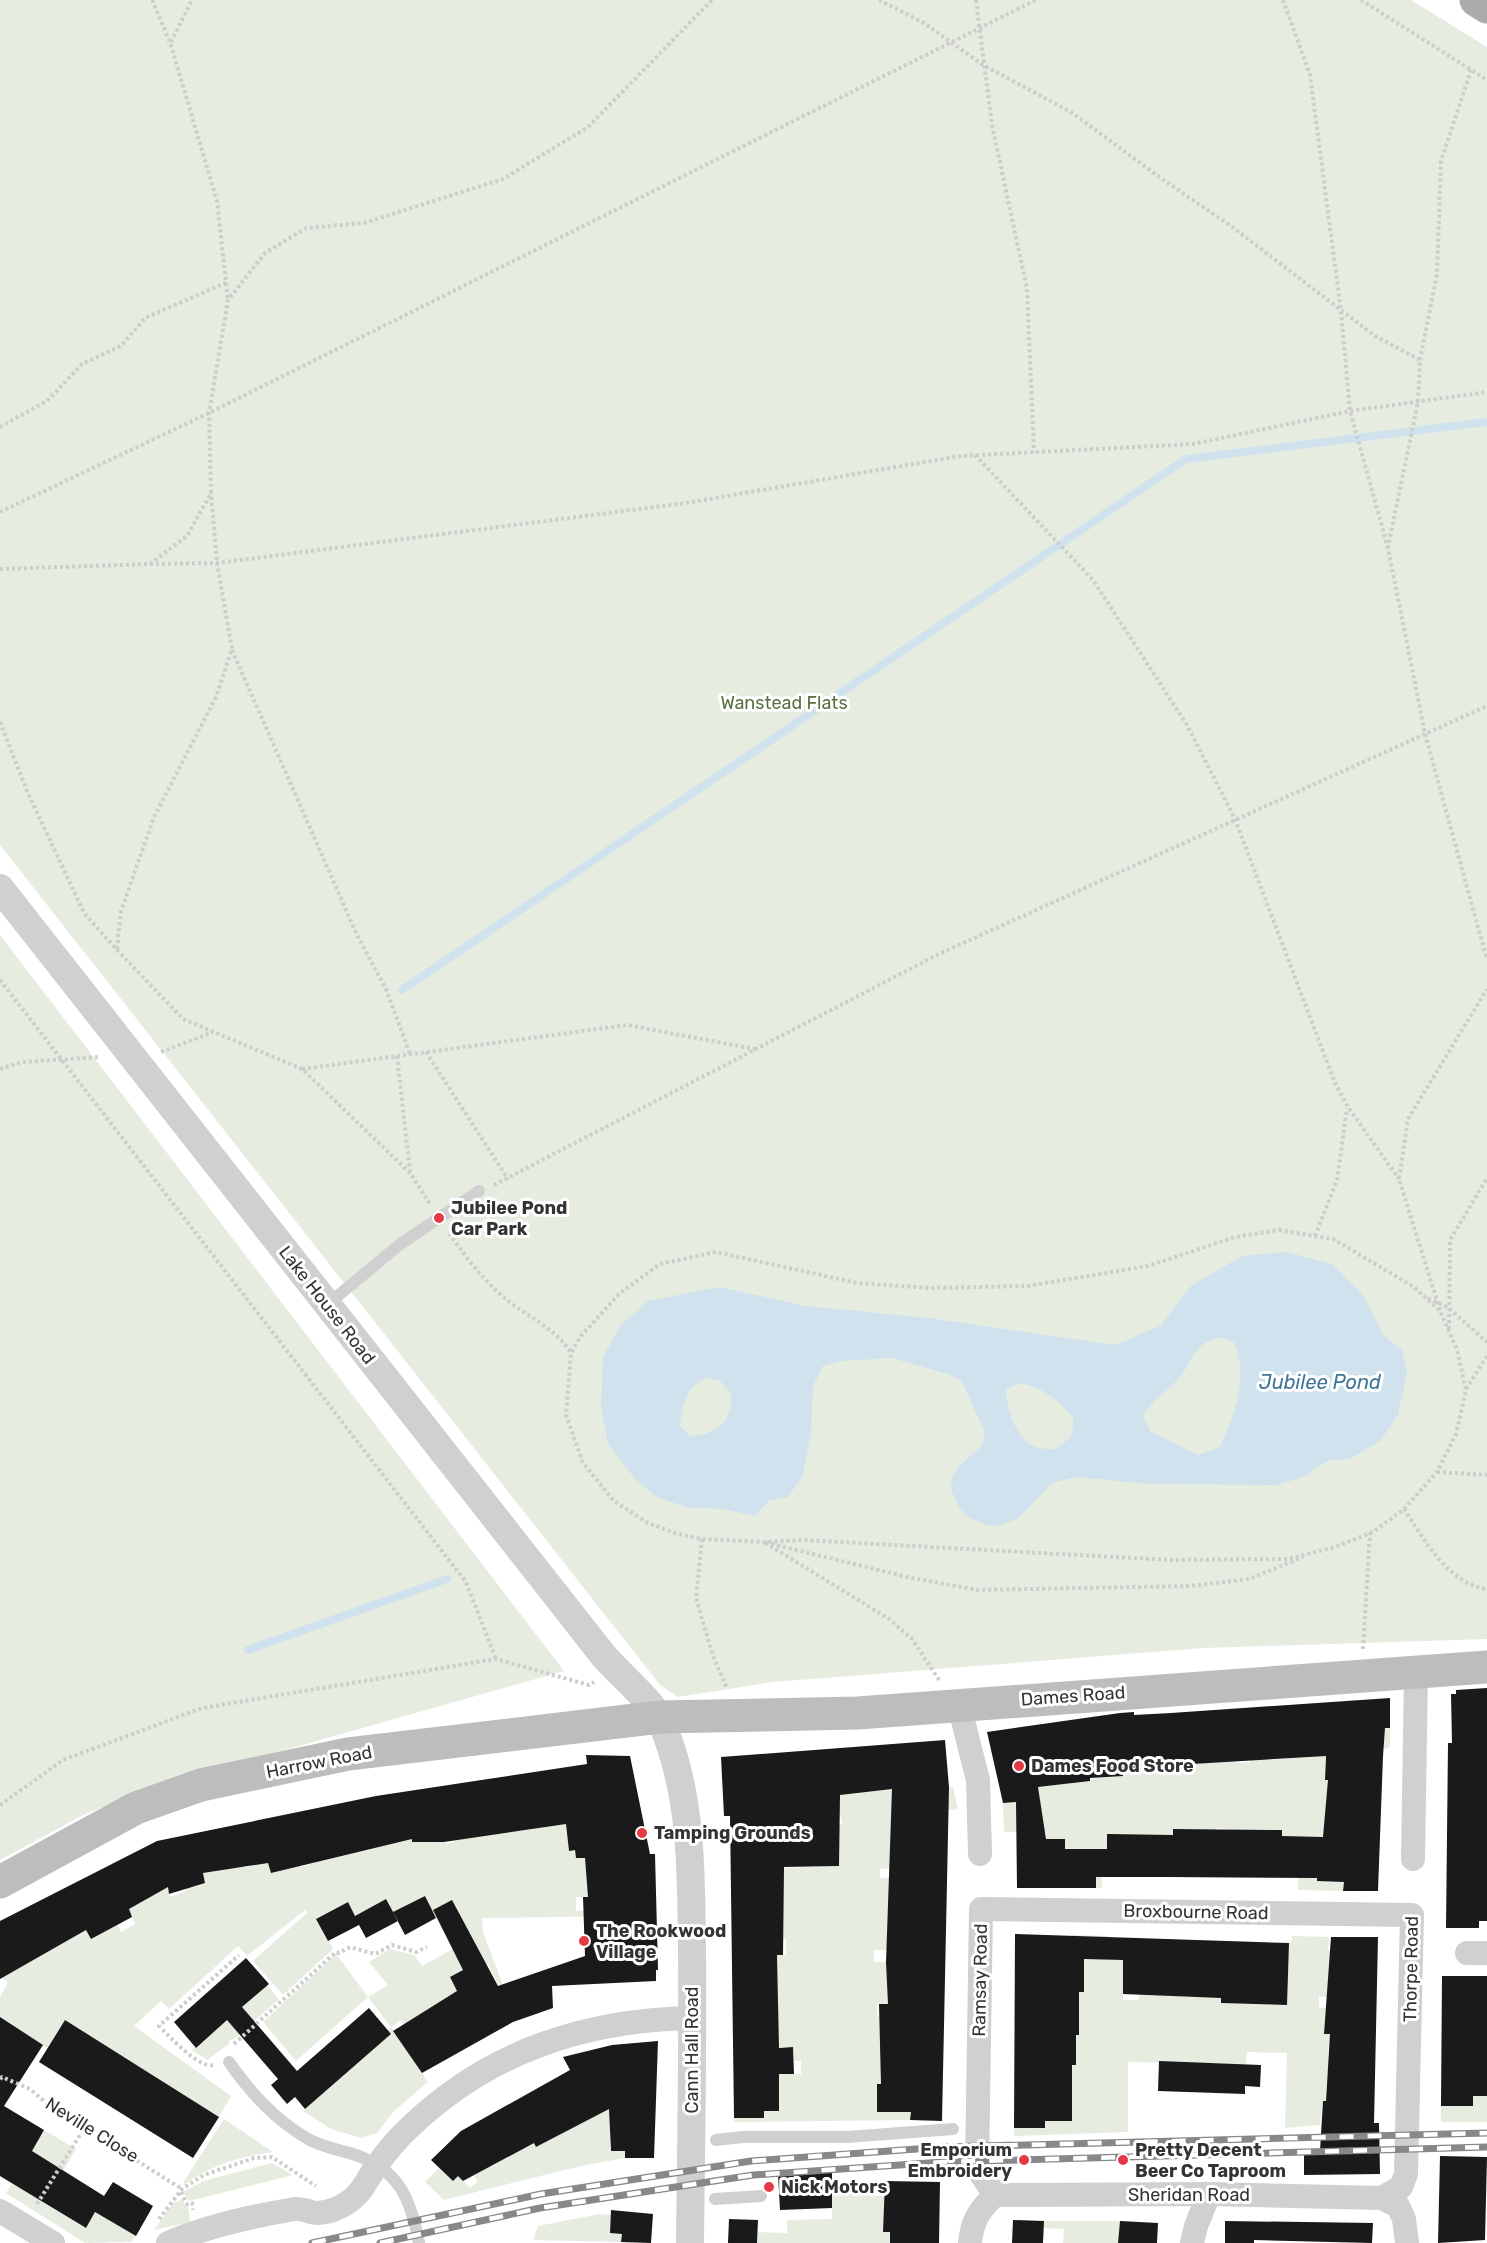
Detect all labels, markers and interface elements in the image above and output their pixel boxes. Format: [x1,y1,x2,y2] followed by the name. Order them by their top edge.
[720,692,848,714] park label: Wanstead Flats
[451,1197,567,1240] place label: Jubilee Pond Car Park
[432,1211,446,1225] marker: Jubilee Pond Car Park
[274,1242,380,1368] street label: Lake House Road
[1259,1370,1382,1394] water label: Jubilee Pond
[1020,1681,1126,1711] street label: Dames Road
[264,1741,374,1783] street label: Harrow Road
[1031,1755,1194,1777] place label: Dames Food Store
[1012,1759,1026,1773] marker: Dames Food Store
[654,1822,811,1844] place label: Tamping Grounds
[635,1826,649,1840] marker: Tamping Grounds
[1123,1900,1269,1924] street label: Broxbourne Road
[1399,1916,1423,2022] street label: Thorpe Road
[596,1920,726,1963] place label: The Rookwood Village
[968,1923,992,2037] street label: Ramsay Road
[577,1934,591,1948] marker: The Rookwood Village
[681,1987,703,2113] street label: Cann Hall Road
[41,2093,143,2167] street label: Neville Close
[907,2139,1012,2182] place label: Emporium Embroidery
[1135,2139,1286,2182] place label: Pretty Decent Beer Co Taproom
[1017,2153,1031,2167] marker: Emporium Embroidery
[1116,2153,1130,2167] marker: Pretty Decent Beer Co Taproom
[781,2176,887,2198] place label: Nick Motors
[762,2180,776,2194] marker: Nick Motors
[1128,2184,1250,2206] street label: Sheridan Road

